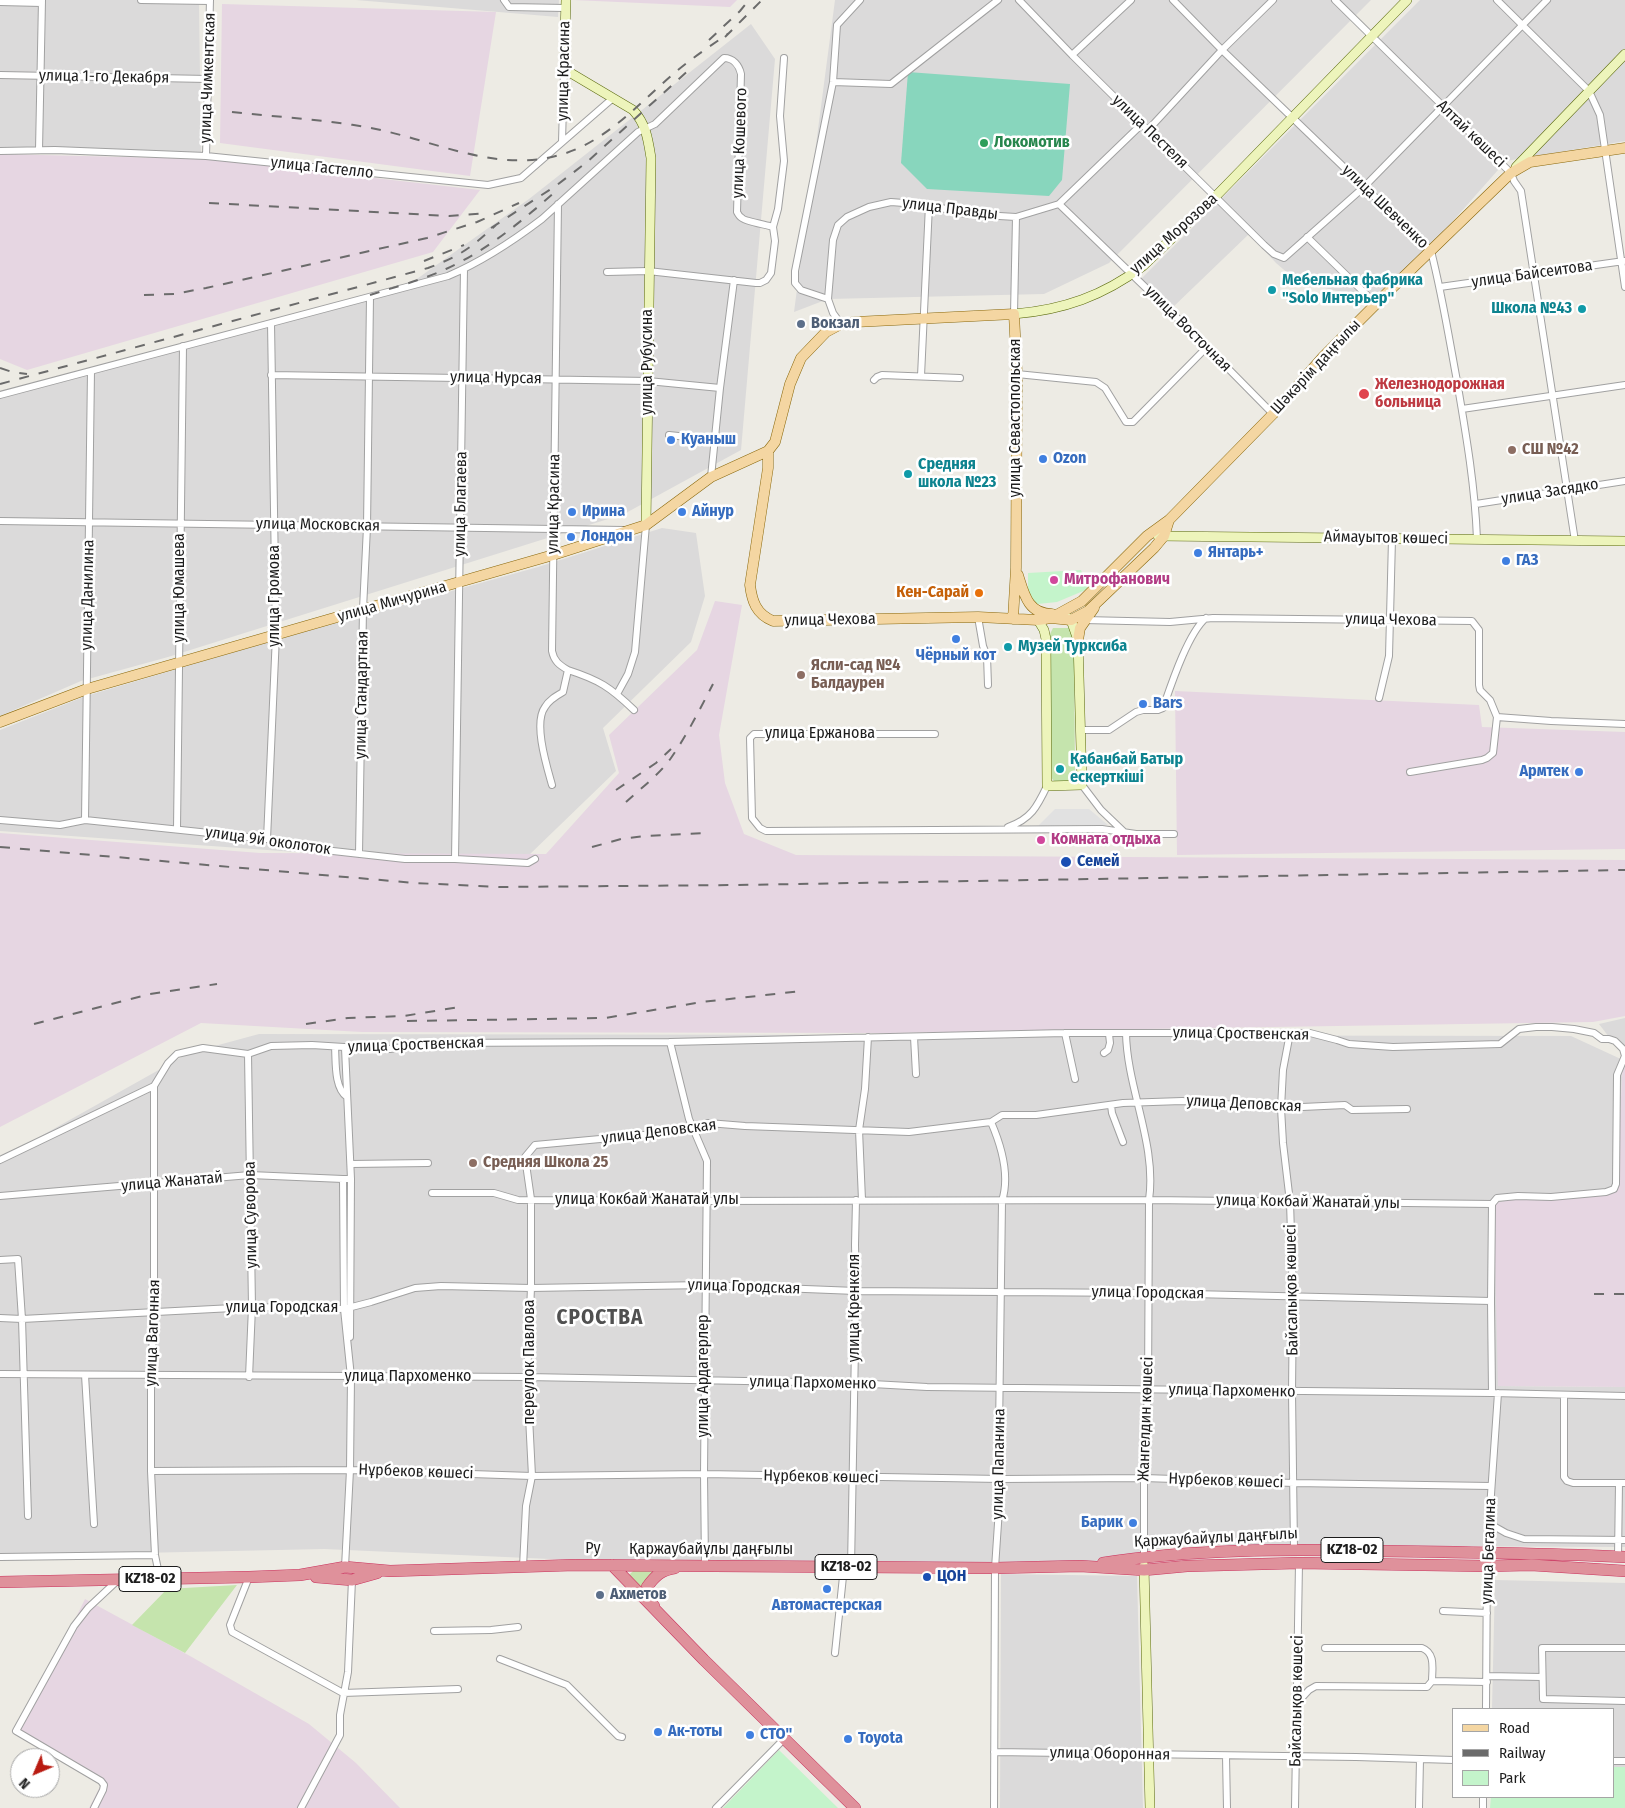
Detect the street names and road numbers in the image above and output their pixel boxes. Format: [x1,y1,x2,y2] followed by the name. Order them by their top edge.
[196,12,220,144] street label: улица Чимкентская
[554,21,574,121] street label: улица Красина
[39,66,169,88] street label: улица 1-го Декабря
[728,87,752,199] street label: улица Кошевого
[1108,91,1192,173] street label: улица Пестеля
[1432,96,1510,172] street label: Алтай көшесі
[270,153,374,183] street label: улица Гастелло
[1338,161,1432,253] street label: улица Шевченко
[1126,190,1222,278] street label: улица Морозова
[901,194,999,224] street label: улица Правды
[1470,256,1594,292] street label: улица Байсеитова
[1141,282,1235,376] street label: улица Восточная
[638,309,658,415] street label: улица Рубусина
[1267,316,1365,418] street label: Шәкәрім даңғылы
[1006,339,1026,497] street label: улица Севастопольская
[450,368,542,388] street label: улица Нурсая
[450,451,472,557] street label: улица Благаева
[544,454,564,554] street label: улица Красина
[1500,475,1600,509] street label: улица Засядко
[256,514,380,536] street label: улица Московская
[1324,527,1448,549] street label: Аймауытов көшесі
[170,533,190,643] street label: улица Юмашева
[77,539,99,651] street label: улица Данилина
[265,545,285,647] street label: улица Громова
[335,577,449,627] street label: улица Мичурина
[784,610,876,630] street label: улица Чехова
[1345,610,1437,630] street label: улица Чехова
[351,631,373,759] street label: улица Стандартная
[765,724,875,744] street label: улица Ержанова
[204,823,332,859] street label: улица 9й околоток
[1173,1023,1309,1045] street label: улица Сроственская
[347,1033,485,1057] street label: улица Сроственская
[1186,1091,1302,1117] street label: улица Деповская
[601,1115,717,1149] street label: улица Деповская
[240,1161,262,1269] street label: улица Суворова
[120,1168,224,1196] street label: улица Жанатай
[555,1190,739,1210] street label: улица Кокбай Жанатай улы
[1216,1191,1400,1213] street label: улица Кокбай Жанатай улы
[1281,1224,1303,1356] street label: Байсалықов көшесі
[845,1254,865,1362] street label: улица Кренкеля
[687,1275,801,1299] street label: улица Городская
[142,1279,164,1387] street label: улица Вагонная
[1091,1282,1205,1304] street label: улица Городская
[226,1298,338,1318] street label: улица Городская
[520,1299,540,1425] street label: переулок Павлова
[694,1314,714,1438] street label: улица Ардагерлер
[1134,1356,1158,1482] street label: Жангелдин көшесі
[345,1367,471,1387] street label: улица Пархоменко
[749,1372,877,1394] street label: улица Пархоменко
[1168,1380,1296,1402] street label: улица Пархоменко
[988,1408,1010,1520] street label: улица Папанина
[358,1460,474,1484] street label: Нұрбеков көшесі
[763,1466,879,1488] street label: Нұрбеков көшесі
[1168,1469,1284,1493] street label: Нұрбеков көшесі
[1478,1497,1500,1605] street label: улица Бегалина
[1134,1524,1298,1552] street label: Қаржаубайұлы даңғылы
[1321,1538,1383,1562] road number: KZ18-02
[585,1539,601,1559] street label: Ру
[629,1540,793,1560] street label: Қаржаубайұлы даңғылы
[815,1554,877,1580] road number: KZ18-02
[119,1566,181,1592] road number: KZ18-02
[1286,1635,1308,1767] street label: Байсалықов көшесі
[1050,1743,1170,1765] street label: улица Оборонная

